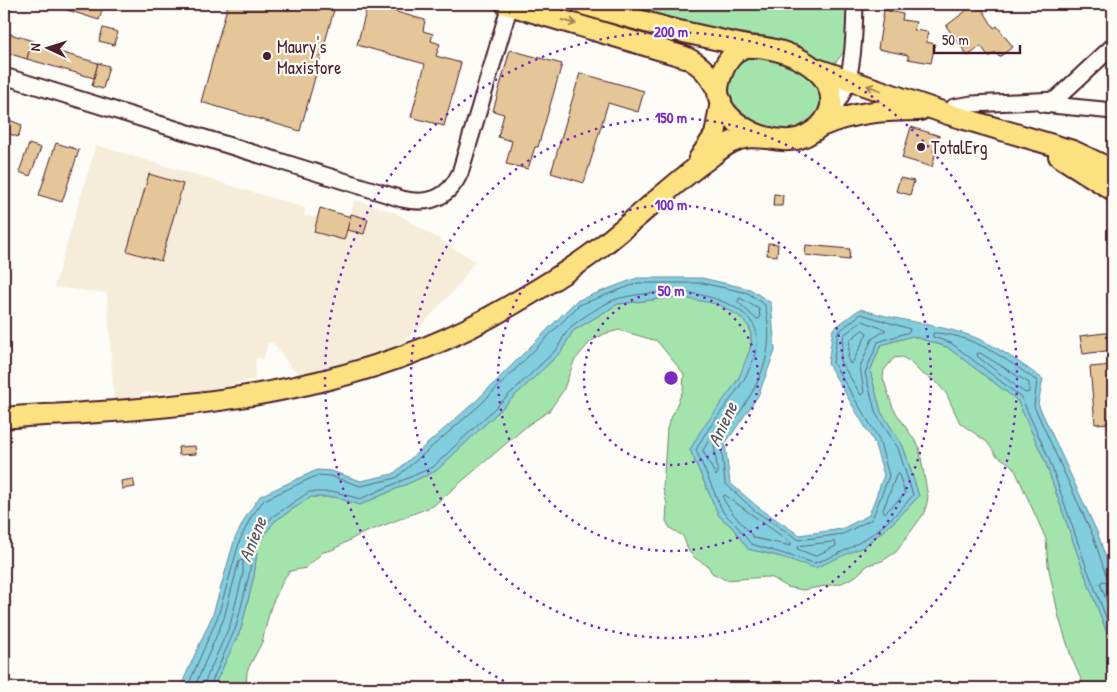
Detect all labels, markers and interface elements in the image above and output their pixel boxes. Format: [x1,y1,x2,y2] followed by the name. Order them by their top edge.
[561,17,577,27] one-way arrow
[654,21,688,42] text: 200 m
[22,22,72,72] north arrow
[934,22,1021,54] scale bar
[942,29,969,50] text: 50 m
[277,34,341,80] place label: Maury's Maxistore
[25,42,44,51] text: N
[261,50,273,62] marker: Maury's Maxistore
[866,83,882,92] one-way arrow
[655,107,687,128] text: 150 m
[931,135,988,160] place label: TotalErg
[915,141,927,153] marker: TotalErg
[655,194,687,215] text: 100 m
[658,280,684,301] text: 50 m
[662,369,680,387] centre of rings
[701,396,744,450] water label: Aniene
[231,512,273,565] water label: Aniene

